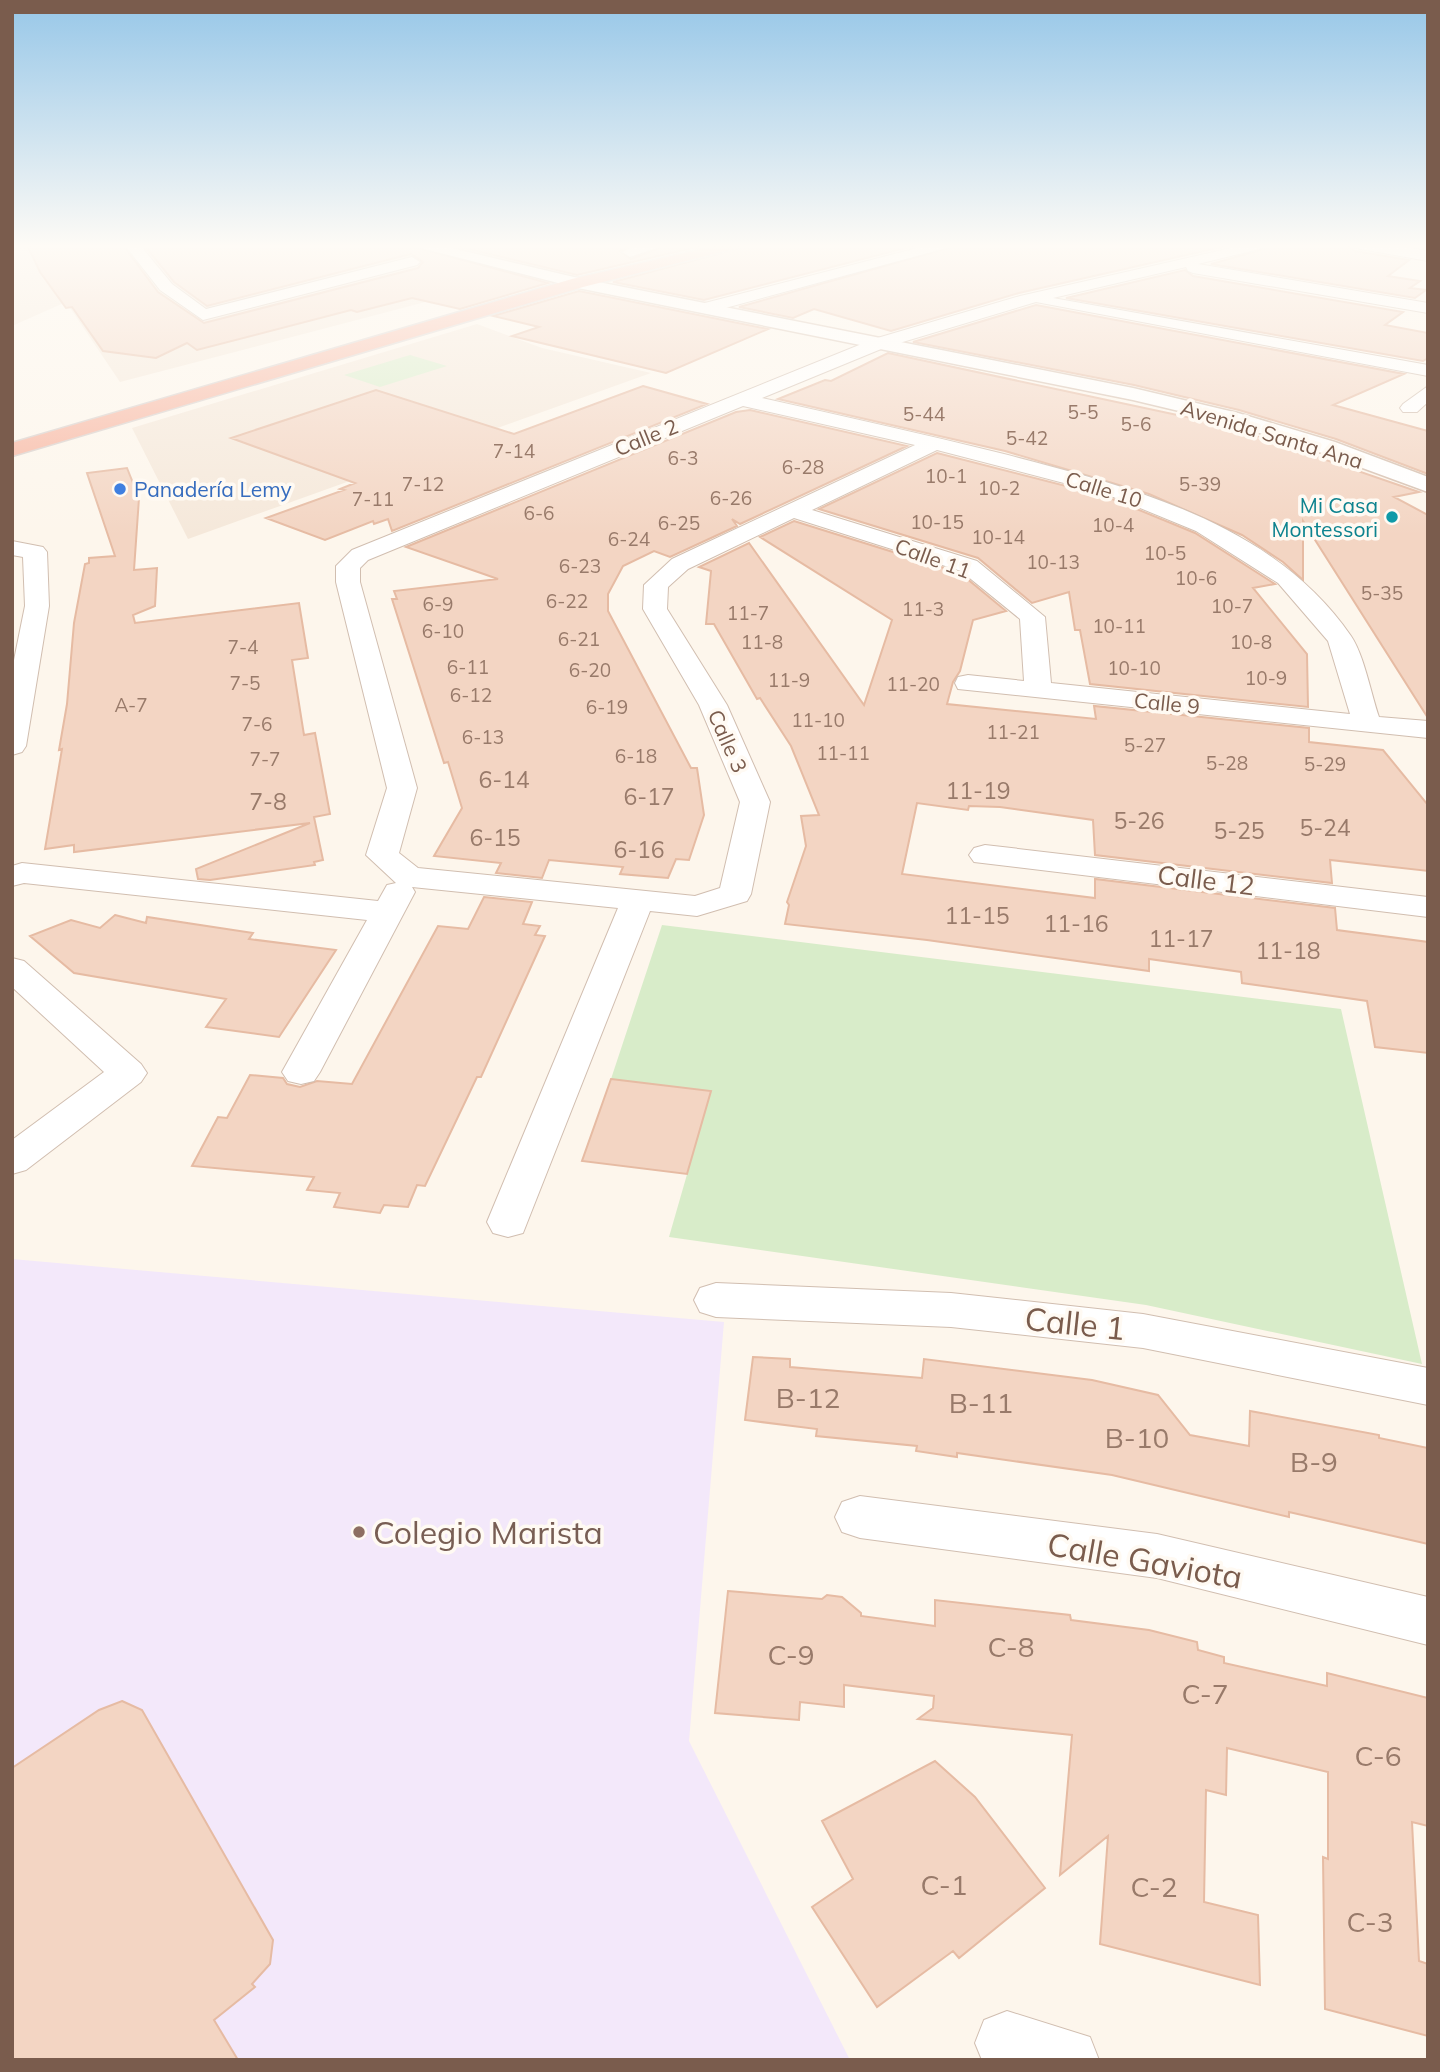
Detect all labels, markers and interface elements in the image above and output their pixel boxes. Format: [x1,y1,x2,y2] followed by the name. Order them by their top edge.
[1178,394,1366,474] street label: Avenida Santa Ana
[1068,400,1098,424] house number: 5-5
[903,402,945,426] house number: 5-44
[1121,412,1151,436] house number: 5-6
[610,413,682,461] street label: Calle 2
[1006,426,1048,450] house number: 5-42
[493,439,535,463] house number: 7-14
[668,446,698,470] house number: 6-3
[782,455,824,479] house number: 6-28
[925,464,967,488] house number: 10-1
[1063,465,1145,513] street label: Calle 10
[402,472,444,496] house number: 7-12
[1179,472,1221,496] house number: 5-39
[134,476,292,502] place label: Panadería Lemy
[978,476,1020,500] house number: 10-2
[112,481,128,497] marker: Panadería Lemy
[710,486,752,510] house number: 6-26
[352,487,394,511] house number: 7-11
[1272,492,1378,542] place label: Mi Casa Montessori
[524,501,554,525] house number: 6-6
[1384,509,1400,525] marker: Mi Casa Montessori
[910,510,964,534] house number: 10-15
[658,511,700,535] house number: 6-25
[1092,513,1134,537] house number: 10-4
[971,525,1025,549] house number: 10-14
[608,527,650,551] house number: 6-24
[892,532,974,584] street label: Calle 11
[1144,541,1186,565] house number: 10-5
[1026,550,1080,574] house number: 10-13
[559,554,601,578] house number: 6-23
[1175,566,1217,590] house number: 10-6
[1361,581,1403,605] house number: 5-35
[546,589,588,613] house number: 6-22
[423,592,453,616] house number: 6-9
[1211,594,1253,618] house number: 10-7
[902,597,944,621] house number: 11-3
[727,601,769,625] house number: 11-7
[1092,614,1146,638] house number: 10-11
[422,619,464,643] house number: 6-10
[558,627,600,651] house number: 6-21
[741,630,783,654] house number: 11-8
[1230,630,1272,654] house number: 10-8
[228,635,258,659] house number: 7-4
[447,655,489,679] house number: 6-11
[1107,656,1161,680] house number: 10-10
[569,658,611,682] house number: 6-20
[1245,666,1287,690] house number: 10-9
[768,668,810,692] house number: 11-9
[230,671,260,695] house number: 7-5
[886,672,940,696] house number: 11-20
[450,683,492,707] house number: 6-12
[1133,687,1201,719] street label: Calle 9
[114,693,148,717] house number: A-7
[586,695,628,719] house number: 6-19
[703,706,753,776] street label: Calle 3
[791,708,845,732] house number: 11-10
[242,712,272,736] house number: 7-6
[986,720,1040,744] house number: 11-21
[462,725,504,749] house number: 6-13
[1124,733,1166,757] house number: 5-27
[816,741,870,765] house number: 11-11
[615,744,657,768] house number: 6-18
[250,747,280,771] house number: 7-7
[1206,751,1248,775] house number: 5-28
[1304,752,1346,776] house number: 5-29
[478,765,530,794] house number: 6-14
[945,776,1011,805] house number: 11-19
[623,782,675,811] house number: 6-17
[249,787,287,816] house number: 7-8
[1113,806,1165,835] house number: 5-26
[1299,813,1351,842] house number: 5-24
[1213,816,1265,845] house number: 5-25
[469,823,521,852] house number: 6-15
[613,835,665,864] house number: 6-16
[1156,858,1256,902] street label: Calle 12
[944,901,1010,930] house number: 11-15
[1043,909,1109,938] house number: 11-16
[1148,924,1214,953] house number: 11-17
[1255,936,1321,965] house number: 11-18
[1023,1298,1127,1348] street label: Calle 1
[776,1380,840,1415] house number: B-12
[949,1385,1013,1420] house number: B-11
[1105,1420,1169,1455] house number: B-10
[1290,1444,1338,1479] house number: B-9
[373,1512,603,1552] place label: Colegio Marista
[1044,1523,1246,1597] street label: Calle Gaviota
[351,1524,367,1540] marker: Colegio Marista
[987,1629,1035,1664] house number: C-8
[767,1637,815,1672] house number: C-9
[1181,1676,1229,1711] house number: C-7
[1354,1738,1402,1773] house number: C-6
[920,1867,968,1902] house number: C-1
[1130,1869,1178,1904] house number: C-2
[1346,1904,1394,1939] house number: C-3

